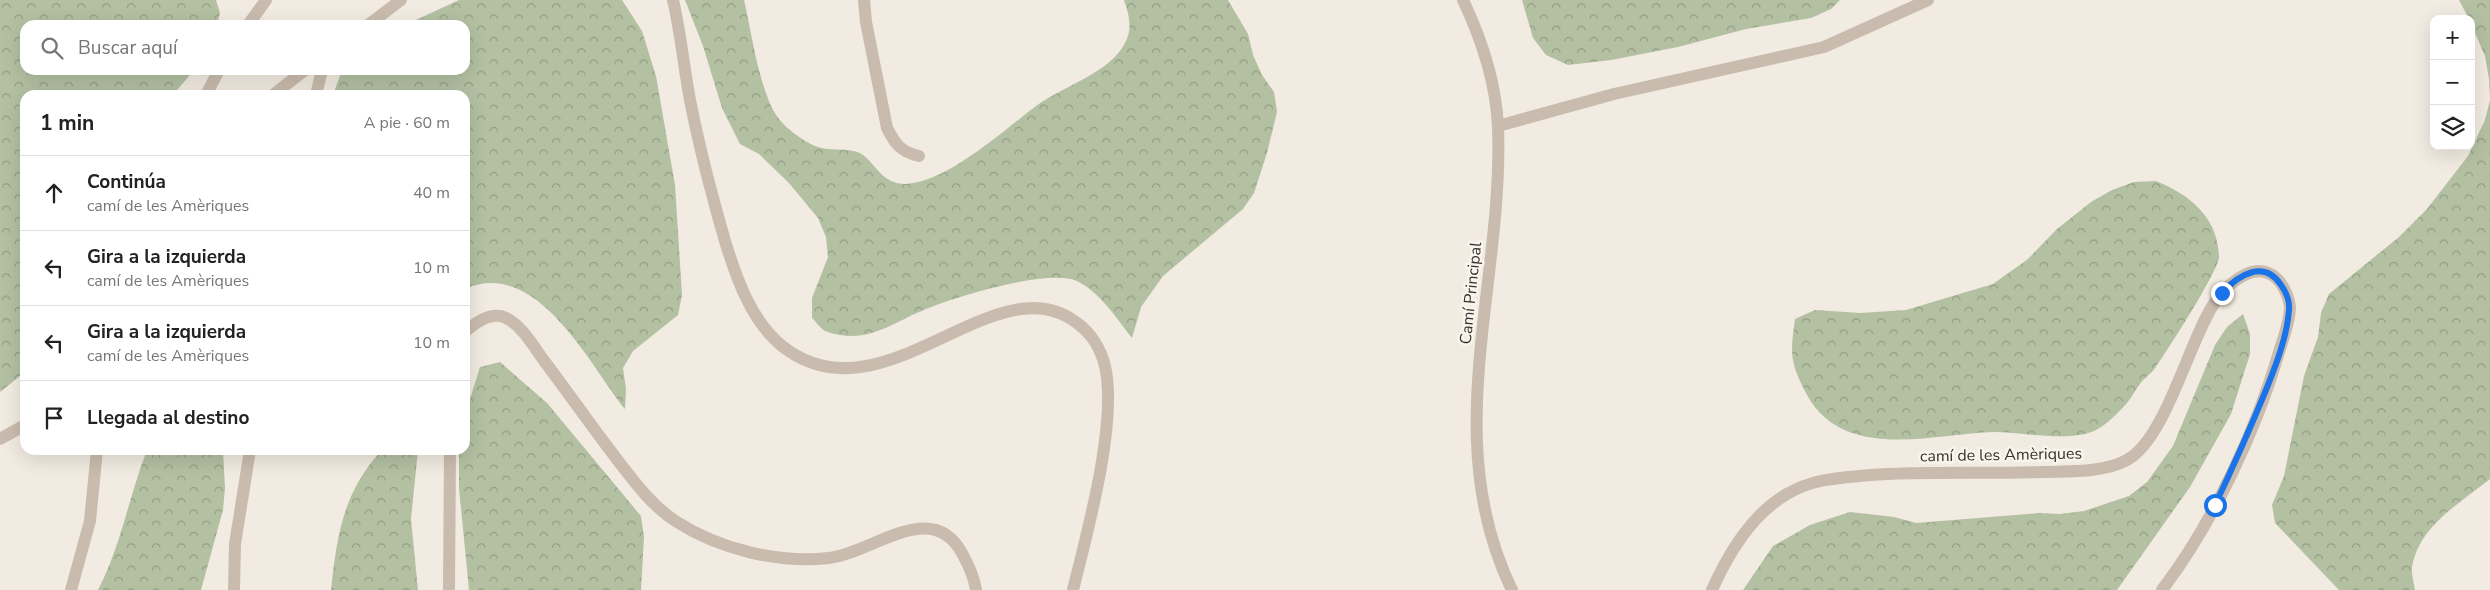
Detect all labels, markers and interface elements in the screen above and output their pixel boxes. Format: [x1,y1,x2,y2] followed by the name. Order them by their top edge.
[2430,15,2475,150] map controls
[2430,15,2475,60] button: +
[20,20,470,75] search box
[38,34,66,62] icon: search
[78,35,177,61] text: Buscar aquí
[2430,60,2475,105] button: −
[2430,105,2475,150] button: layers
[40,109,94,137] text: 1 min
[364,112,450,134] text: A pie · 60 m
[87,169,166,195] text: Continúa
[40,179,68,207] icon: ahead
[413,182,450,204] text: 40 m
[87,195,249,217] text: camí de les Amèriques
[1455,241,1487,345] street label: Camí Principal
[87,244,246,270] text: Gira a la izquierda
[40,254,68,282] icon: left
[413,257,450,279] text: 10 m
[87,270,249,292] text: camí de les Amèriques
[2211,282,2234,305] route end
[87,319,246,345] text: Gira a la izquierda
[40,329,68,357] icon: left
[413,332,450,354] text: 10 m
[87,345,249,367] text: camí de les Amèriques
[40,404,68,432] icon: arrive
[87,405,249,431] text: Llegada al destino
[1920,443,2082,467] street label: camí de les Amèriques
[2204,494,2227,517] route start

